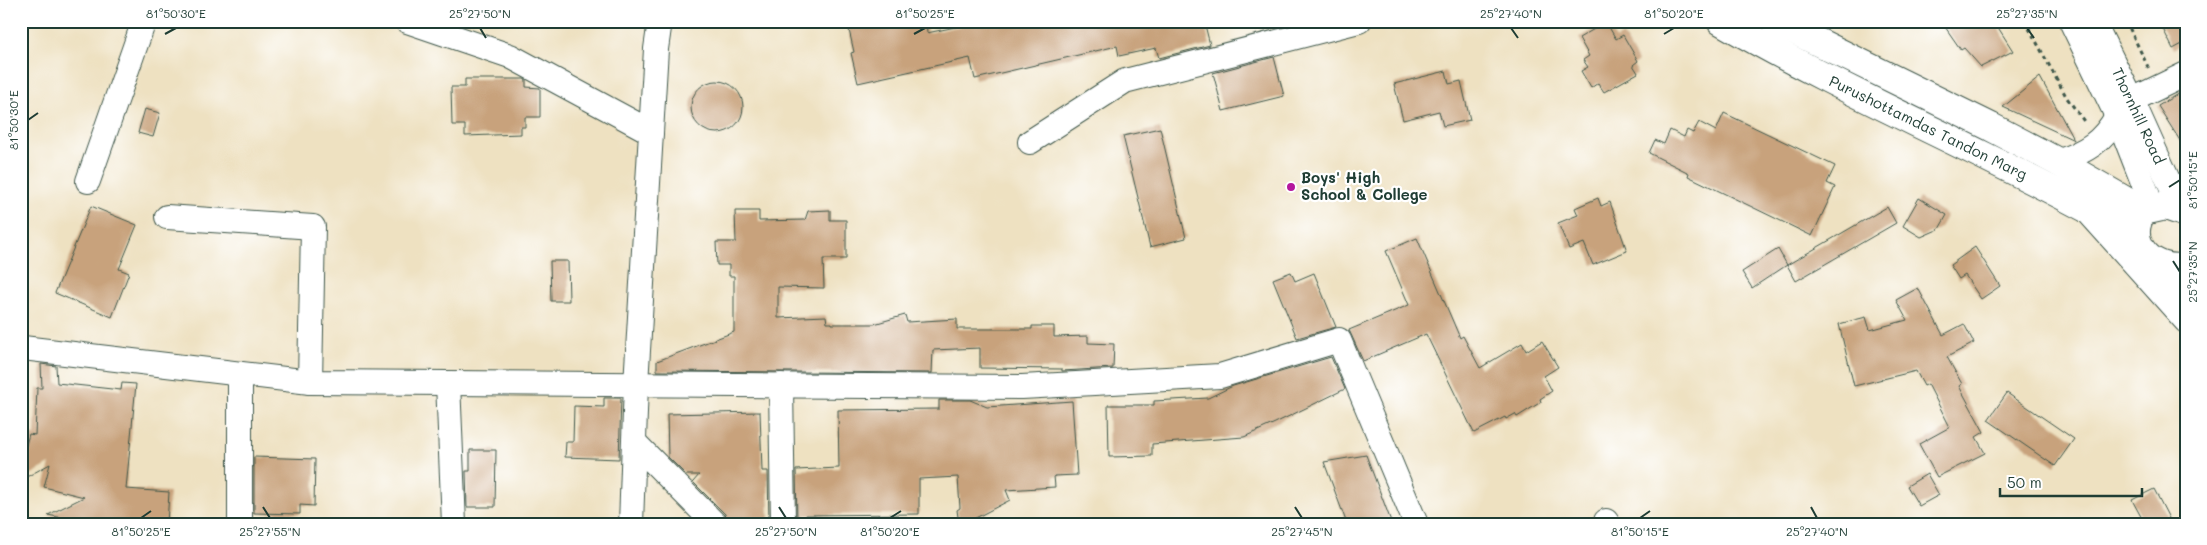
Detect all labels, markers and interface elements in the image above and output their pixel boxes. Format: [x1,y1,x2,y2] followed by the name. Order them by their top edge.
[146,5,206,21] text: 81°50'30"E
[449,5,511,21] text: 25°27'50"N
[895,5,955,21] text: 81°50'25"E
[1480,5,1542,21] text: 25°27'40"N
[1644,5,1704,21] text: 81°50'20"E
[1996,5,2058,21] text: 25°27'35"N
[2108,64,2170,167] street label: Thornhill Road
[1826,70,2031,184] street label: Purushottamdas Tandon Marg
[5,90,21,150] text: 81°50'30"E
[2184,151,2200,209] text: 81°50'15"E
[1301,167,1428,204] place label: Boys' High School & College
[1285,181,1297,193] marker: Boys' High School & College
[2184,241,2200,303] text: 25°27'35"N
[2000,465,2142,497] scale bar
[2007,472,2042,492] text: 50 m
[111,523,171,539] text: 81°50'25"E
[239,523,301,539] text: 25°27'55"N
[755,523,817,539] text: 25°27'50"N
[860,523,920,539] text: 81°50'20"E
[1271,523,1333,539] text: 25°27'45"N
[1611,523,1669,539] text: 81°50'15"E
[1786,523,1848,539] text: 25°27'40"N

